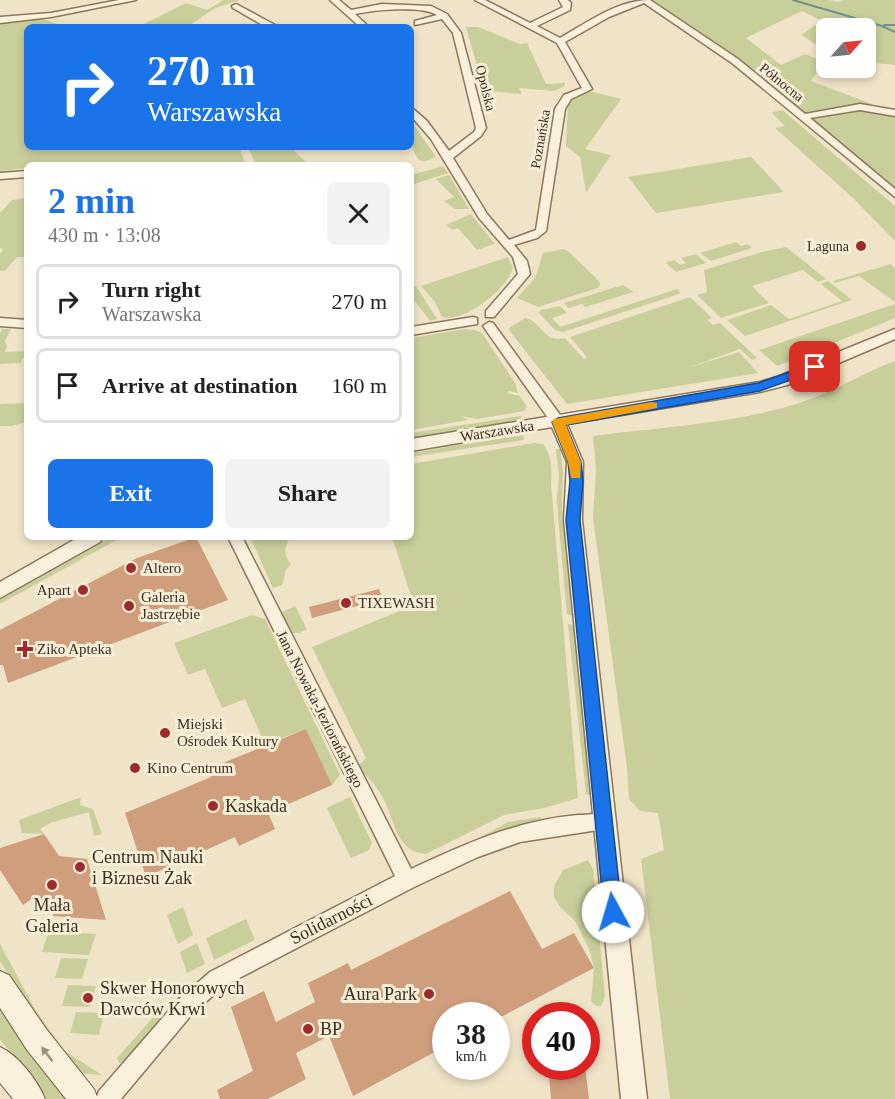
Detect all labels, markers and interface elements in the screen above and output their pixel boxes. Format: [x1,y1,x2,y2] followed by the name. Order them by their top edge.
[816,18,876,78] north arrow
[816,18,876,78] map controls
[48,48,126,126] icon: right
[147,48,256,94] text: 270 m
[757,60,807,105] street label: Północna
[473,64,499,113] street label: Opolska
[147,97,281,127] text: Warszawska
[528,108,553,170] street label: Poznańska
[48,181,135,221] text: 2 min
[327,182,390,245] button: close
[48,224,161,246] text: 430 m · 13:08
[807,239,850,254] place label: Laguna
[854,239,868,253] marker: Laguna
[102,277,201,302] text: Turn right
[51,285,84,318] icon: right
[331,289,387,314] text: 270 m
[102,303,201,325] text: Warszawska
[789,341,840,392] pin
[798,350,831,383] icon: arrive
[51,369,84,402] icon: arrive
[102,373,298,398] text: Arrive at destination
[331,373,387,398] text: 160 m
[459,417,535,445] street label: Warszawska
[48,459,213,528] button: Exit
[225,459,390,528] button: Share
[143,560,181,576] place label: Altero
[124,561,138,575] marker: Altero
[37,582,72,598] place label: Apart
[76,583,90,597] marker: Apart
[141,589,200,622] place label: Galeria Jastrzębie
[358,595,435,611] place label: TIXEWASH
[339,596,353,610] marker: TIXEWASH
[122,599,136,613] marker: Galeria Jastrzębie
[273,628,367,790] street label: Jana Nowaka-Jeziorańskiego
[37,641,112,657] place label: Ziko Apteka
[18,642,32,656] marker: Ziko Apteka
[177,716,279,749] place label: Miejski Ośrodek Kultury
[158,726,172,740] marker: Miejski Ośrodek Kultury
[147,760,234,776] place label: Kino Centrum
[128,761,142,775] marker: Kino Centrum
[225,796,287,816] place label: Kaskada
[206,799,220,813] marker: Kaskada
[92,847,203,888] place label: Centrum Nauki i Biznesu Żak
[73,860,87,874] marker: Centrum Nauki i Biznesu Żak
[45,878,59,892] marker: Mała Galeria
[581,880,645,944] position arrow
[286,890,376,948] street label: Solidarności
[26,895,78,936] place label: Mała Galeria
[100,978,244,1019] place label: Skwer Honorowych Dawców Krwi
[344,984,417,1004] place label: Aura Park
[422,987,436,1001] marker: Aura Park
[81,991,95,1005] marker: Skwer Honorowych Dawców Krwi
[522,1002,600,1080] speed limit sign: 40
[456,1017,486,1050] text: 38
[320,1019,342,1039] place label: BP
[301,1022,315,1036] marker: BP
[42,1046,54,1061] one-way arrow
[456,1048,486,1064] text: km/h

